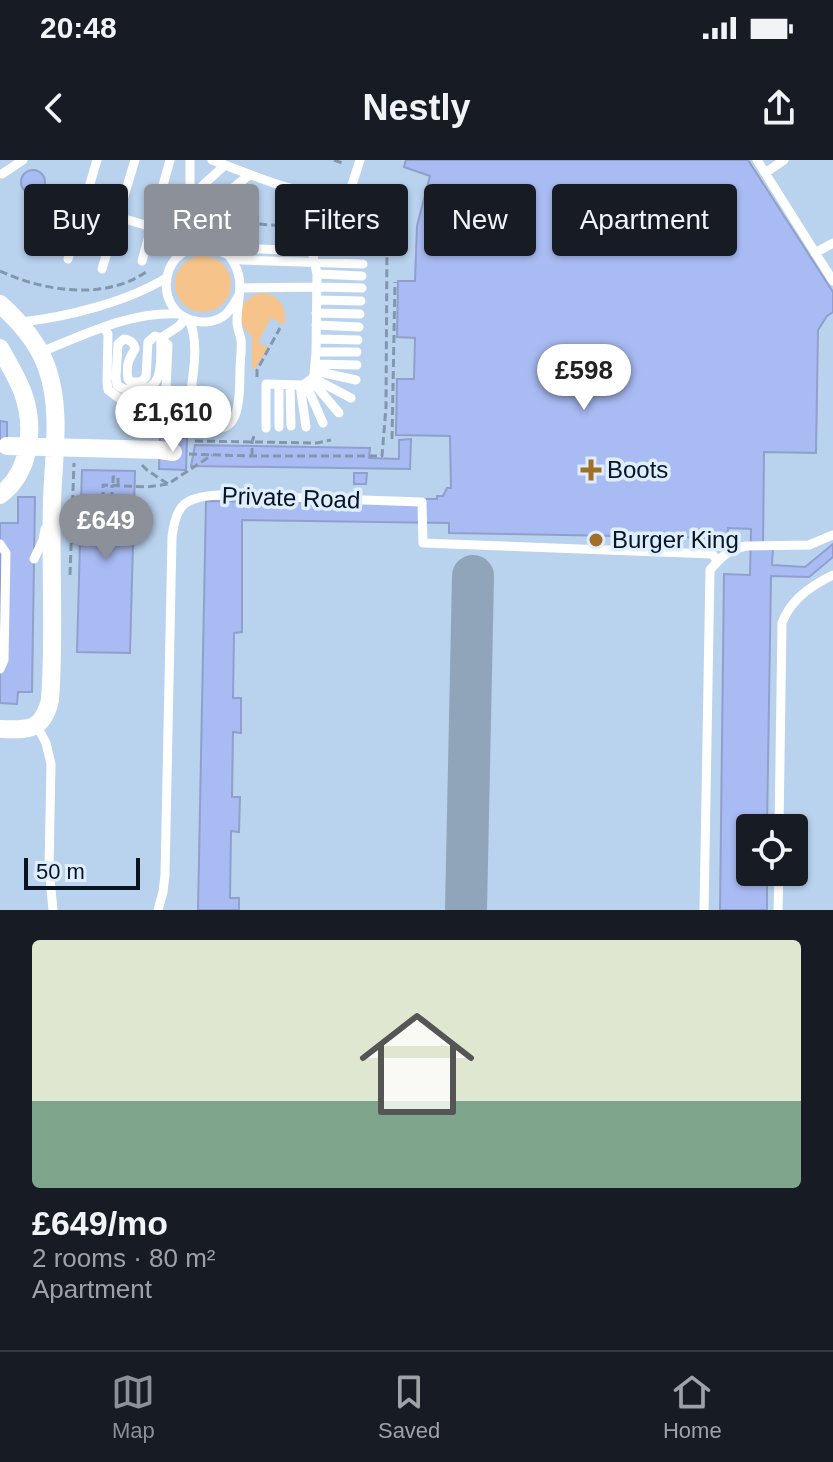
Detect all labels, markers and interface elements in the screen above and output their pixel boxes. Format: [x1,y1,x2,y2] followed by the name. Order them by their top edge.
[40,11,117,44] text: 20:48
[32,86,76,130] icon: back
[757,86,801,130] icon: share
[362,87,471,128] text: Nestly
[24,184,128,256] chip: Buy
[144,184,259,256] chip: Rent
[275,184,408,256] chip: Filters
[424,184,536,256] chip: New
[552,184,737,256] chip: Apartment
[537,344,631,412] pin: £598
[555,355,613,385] text: £598
[108,386,238,454] pin: £1,610
[133,397,213,427] text: £1,610
[607,456,668,483] place label: Boots
[582,461,600,479] marker: Boots
[221,482,361,513] street label: Private Road
[59,494,153,562] pin: £649
[77,505,135,535] text: £649
[612,526,739,553] place label: Burger King
[587,531,605,549] marker: Burger King
[736,814,808,886] map controls
[736,814,808,886] button: locate
[24,854,140,890] scale bar
[36,859,85,884] text: 50 m
[345,992,489,1136] icon: home
[32,1204,168,1242] text: £649/mo
[32,1243,216,1273] text: 2 rooms · 80 m²
[32,1274,152,1304] text: Apartment
[111,1370,155,1444] tab: Map
[378,1370,440,1444] tab: Saved
[663,1370,722,1444] tab: Home

